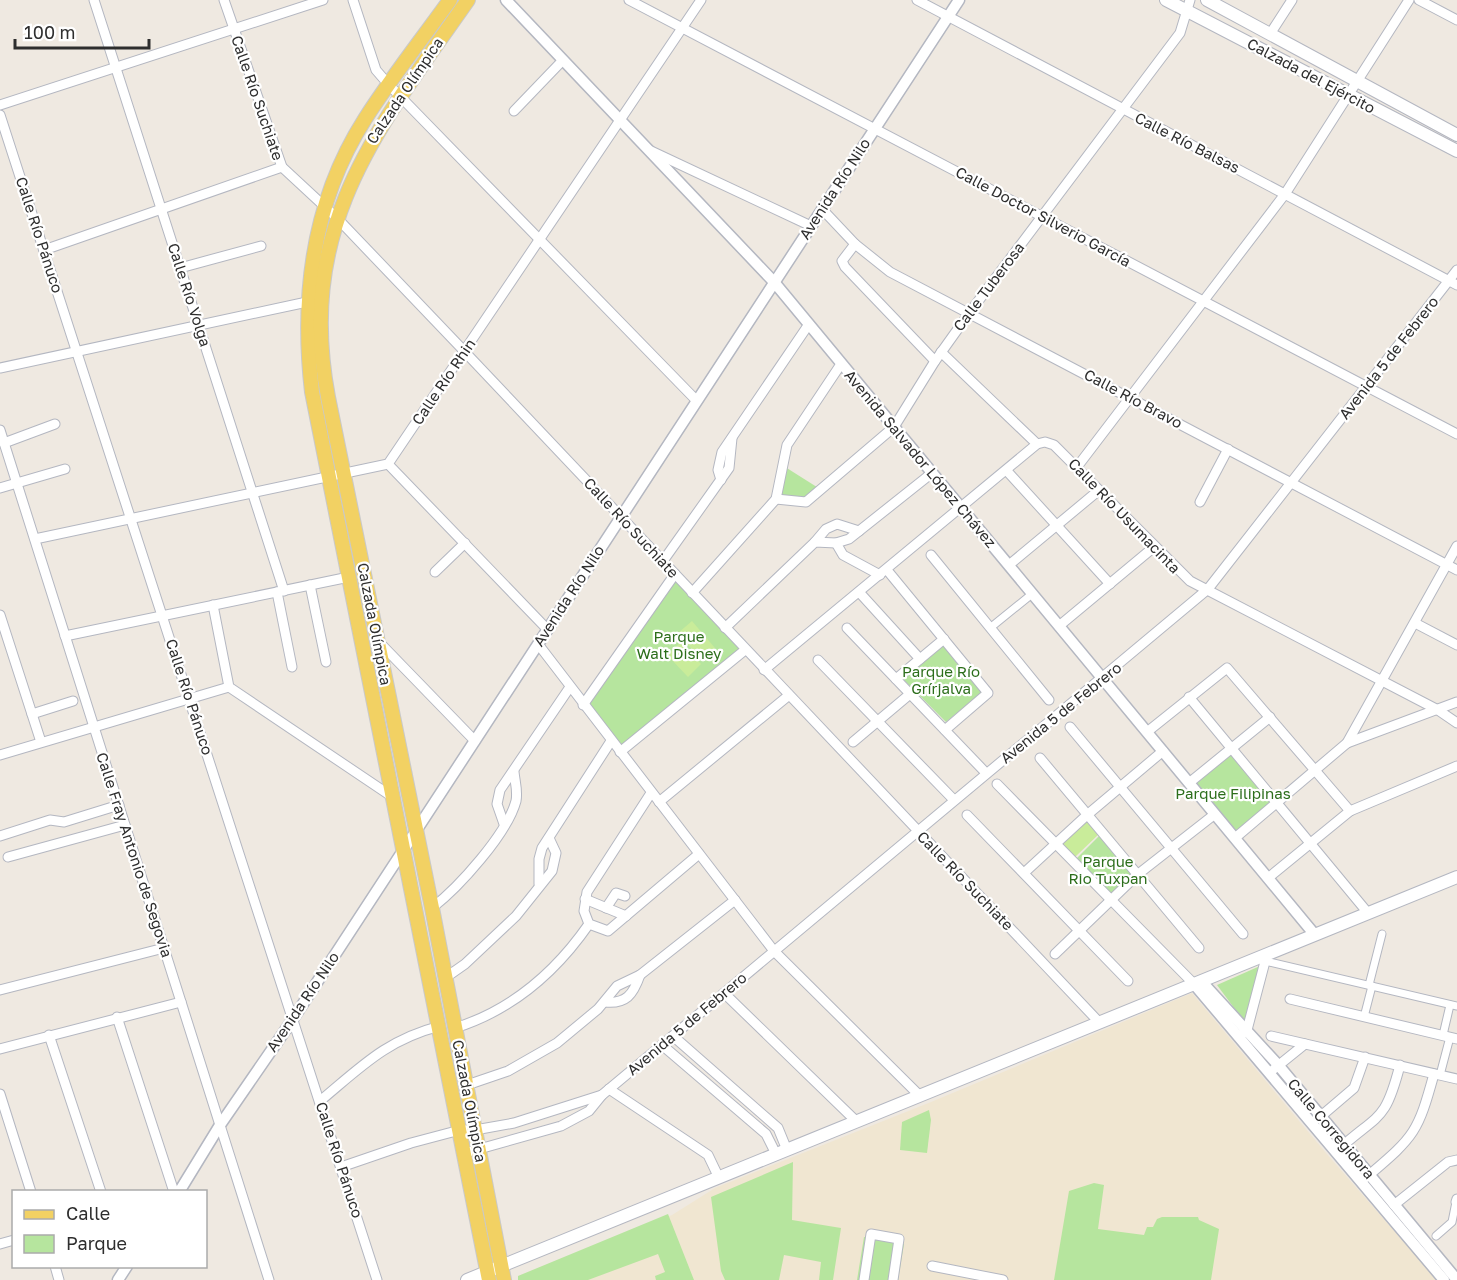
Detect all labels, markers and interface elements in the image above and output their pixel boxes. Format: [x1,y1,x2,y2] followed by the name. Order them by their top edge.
[15,12,148,50] scale bar
[24,21,75,43] text: 100 m
[228,33,288,163] street label: Calle Río Suchiate
[362,34,446,147] street label: Calzada Olímpica
[1244,34,1379,117] street label: Calzada del Ejército
[1132,108,1243,176] street label: Calle Río Balsas
[795,135,873,242] street label: Avenida Río Nilo
[953,162,1134,270] street label: Calle Doctor Silverio García
[13,174,67,295] street label: Calle Río Pánuco
[949,238,1027,334] street label: Calle Tuberosa
[165,241,215,349] street label: Calle Río Volga
[1335,293,1442,422] street label: Avenida 5 de Febrero
[408,335,479,428] street label: Calle Río Rhin
[1081,365,1186,432] street label: Calle Río Bravo
[841,366,1001,551] street label: Avenida Salvador López Chávez
[1065,454,1184,577] street label: Calle Río Usumacinta
[581,473,683,581] street label: Calle Río Suchiate
[529,542,607,649] street label: Avenida Río Nilo
[354,561,396,687] street label: Calzada Olímpica
[636,627,722,662] park label: Parque Walt Disney
[163,636,217,757] street label: Calle Río Pánuco
[996,658,1125,767] street label: Avenida 5 de Febrero
[902,662,980,697] park label: Parque Río Grírjalva
[93,750,177,959] street label: Calle Fray Antonio de Segovia
[1175,784,1291,802] park label: Parque Filipinas
[914,827,1018,934] street label: Calle Río Suchiate
[1068,852,1148,887] park label: Parque Rio Tuxpan
[262,948,342,1055] street label: Avenida Río Nilo
[623,968,750,1079] street label: Avenida 5 de Febrero
[449,1038,491,1164] street label: Calzada Olímpica
[1284,1074,1379,1182] street label: Calle Corregidora
[313,1099,367,1220] street label: Calle Río Pánuco
[12,1190,207,1268] legend
[66,1202,110,1224] text: Calle
[66,1232,127,1254] text: Parque

